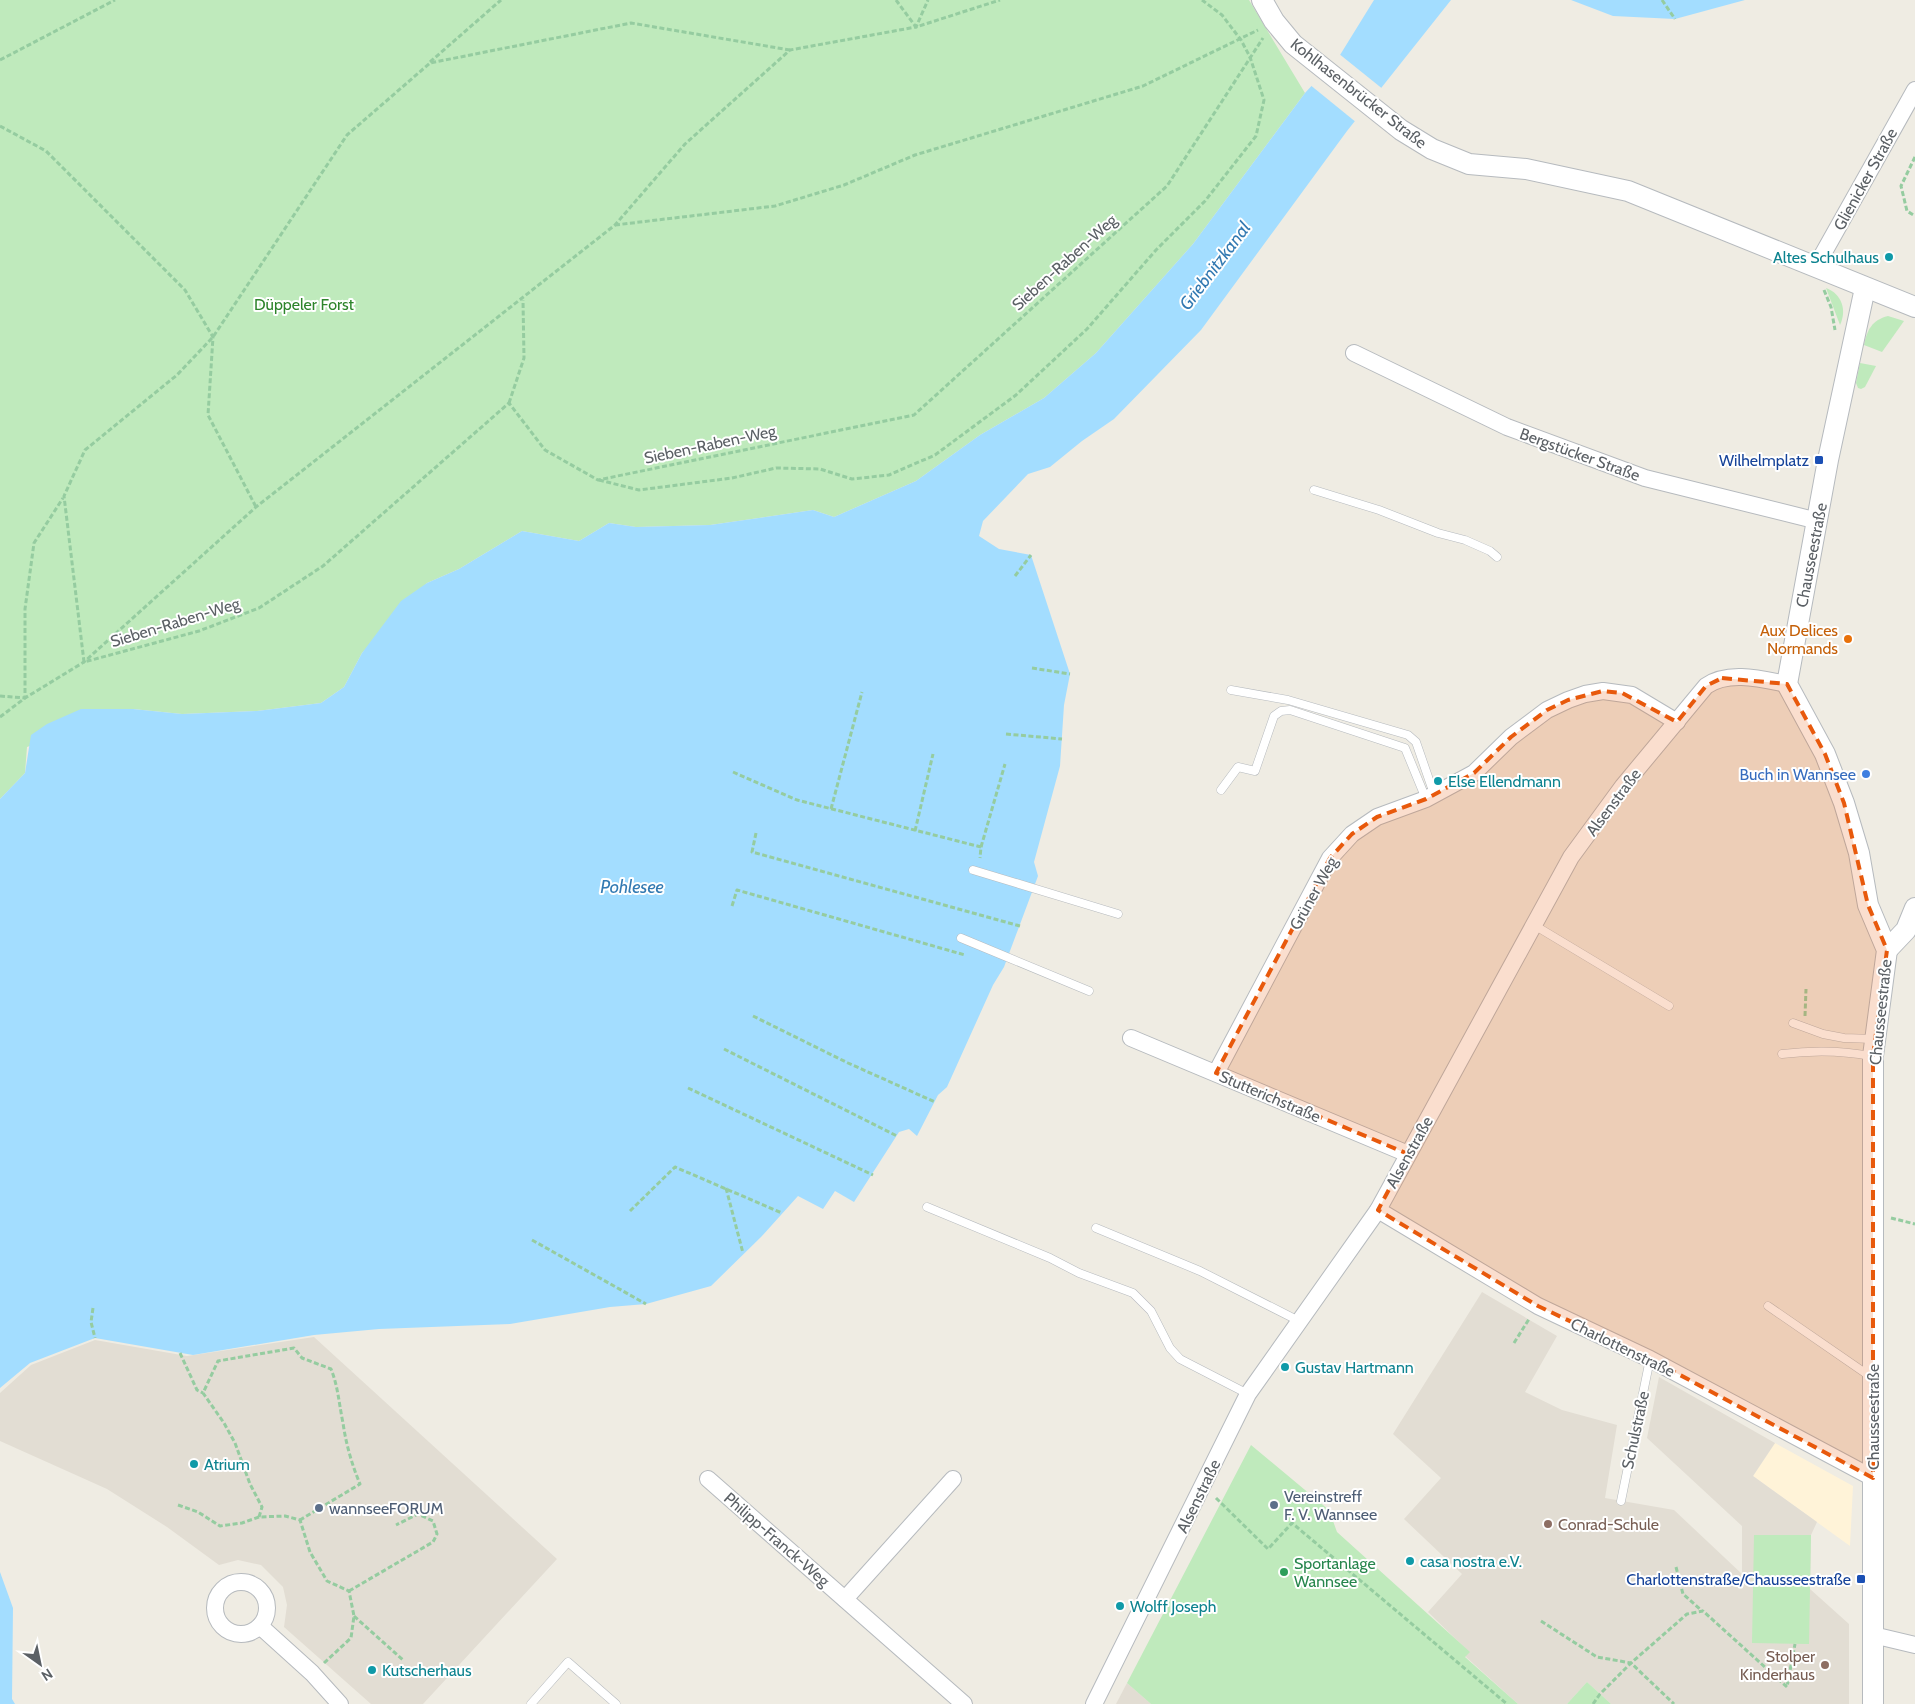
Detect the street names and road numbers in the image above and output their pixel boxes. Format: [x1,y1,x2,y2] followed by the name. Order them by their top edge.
[1287,34,1431,152] street label: Kohlhasenbrücker Straße
[1830,125,1901,234] street label: Glienicker Straße
[1008,210,1121,314] street label: Sieben-Raben-Weg
[642,421,779,468] street label: Sieben-Raben-Weg
[1517,424,1642,485] street label: Bergstücker Straße
[1792,501,1831,609] street label: Chausseestraße
[108,593,243,651] street label: Sieben-Raben-Weg
[1582,765,1645,840] street label: Alsenstraße
[1286,853,1342,933] street label: Grüner Weg
[1865,958,1895,1066] street label: Chausseestraße
[1216,1067,1323,1126] street label: Stutterichstraße
[1382,1113,1437,1192] street label: Alsenstraße
[1568,1314,1678,1381] street label: Charlottenstraße
[1864,1364,1883,1470] street label: Chausseestraße
[1618,1389,1653,1471] street label: Schulstraße
[1173,1456,1224,1536] street label: Alsenstraße
[720,1488,834,1591] street label: Philipp-Franck-Weg

